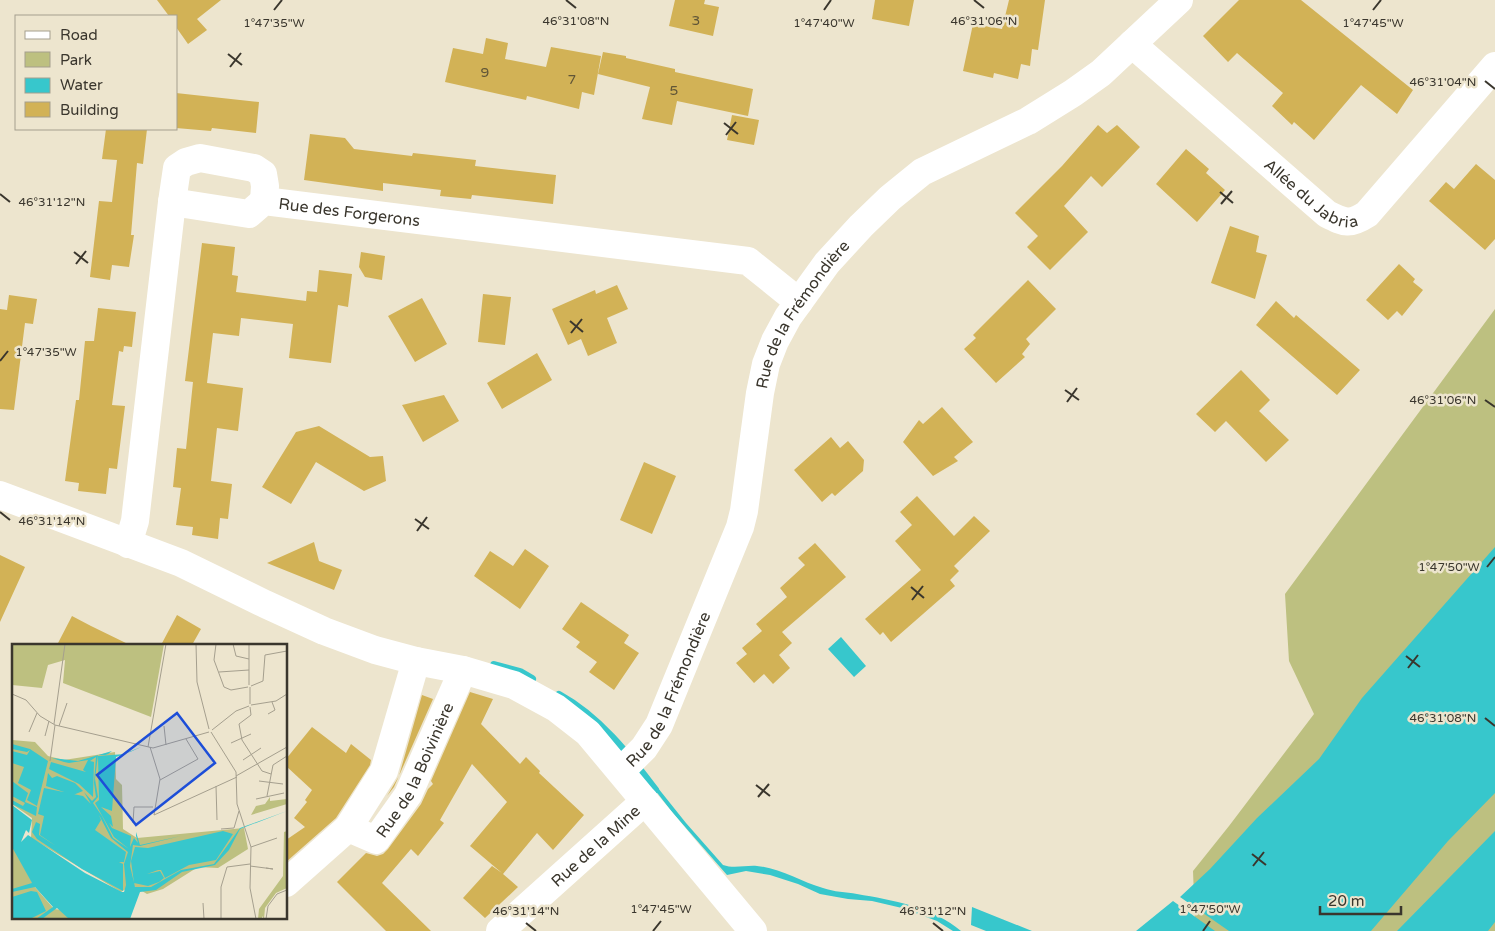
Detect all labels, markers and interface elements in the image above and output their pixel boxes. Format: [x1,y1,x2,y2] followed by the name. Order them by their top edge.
[692,12,700,29] house number: 3
[543,14,609,28] text: 46°31'08"N
[951,14,1017,28] text: 46°31'06"N
[15,15,178,130] legend
[243,16,305,30] text: 1°47'35"W
[793,16,855,30] text: 1°47'40"W
[1342,16,1404,30] text: 1°47'45"W
[60,26,98,44] text: Road
[60,51,92,69] text: Park
[481,64,489,81] house number: 9
[568,71,576,88] house number: 7
[1410,75,1476,89] text: 46°31'04"N
[60,76,103,94] text: Water
[670,82,678,99] house number: 5
[60,101,119,119] text: Building
[1260,155,1360,233] street label: Allée du Jabria
[277,194,421,231] street label: Rue des Forgerons
[19,195,85,209] text: 46°31'12"N
[752,236,854,391] street label: Rue de la Frémondière
[15,345,77,359] text: 1°47'35"W
[1410,393,1476,407] text: 46°31'06"N
[19,514,85,528] text: 46°31'14"N
[1418,560,1480,574] text: 1°47'50"W
[622,609,715,772] street label: Rue de la Frémondière
[12,644,288,918] inset map
[372,700,458,842] street label: Rue de la Boivinière
[1410,711,1476,725] text: 46°31'08"N
[547,801,645,891] street label: Rue de la Mine
[1320,884,1401,916] scale bar
[1328,892,1365,910] text: 20 m
[630,902,692,916] text: 1°47'45"W
[1179,902,1241,916] text: 1°47'50"W
[493,904,559,918] text: 46°31'14"N
[900,904,966,918] text: 46°31'12"N

